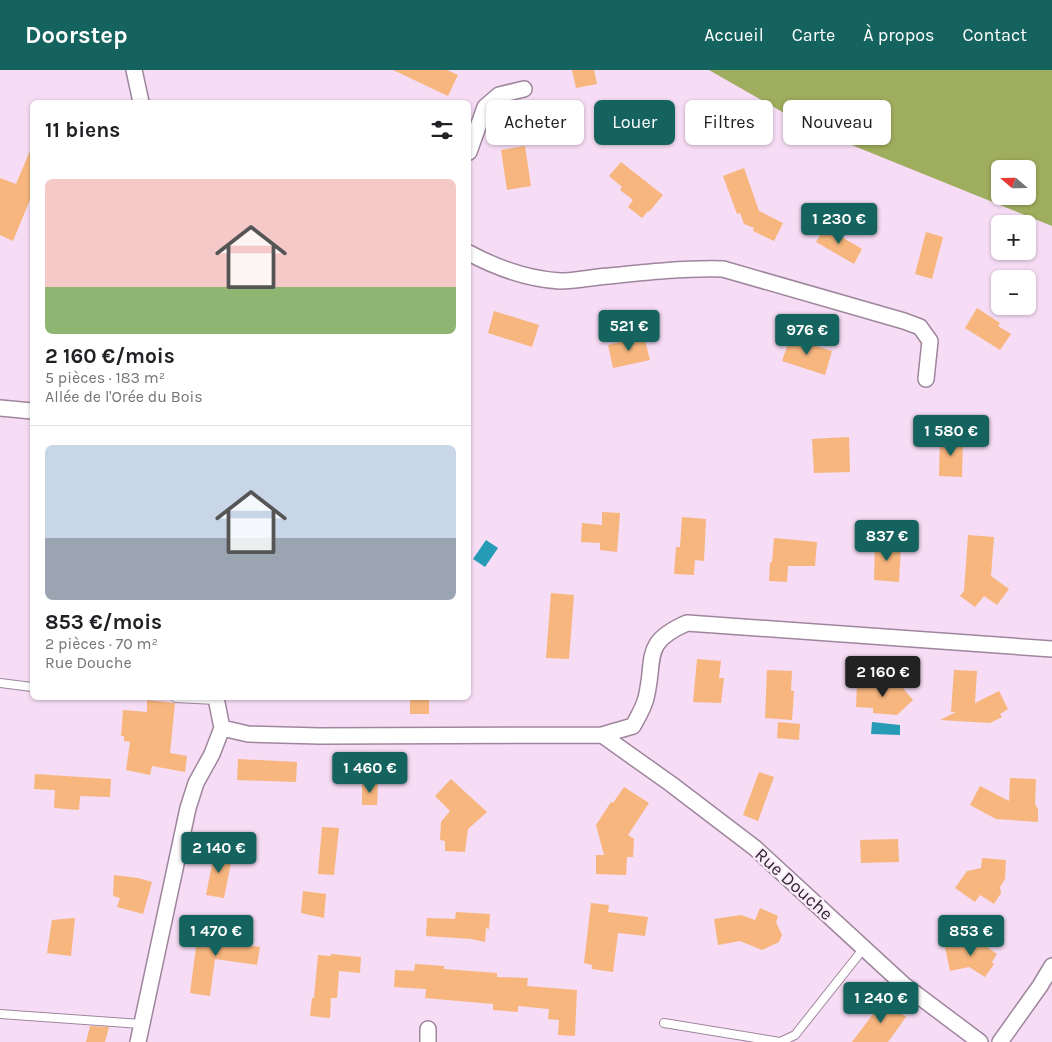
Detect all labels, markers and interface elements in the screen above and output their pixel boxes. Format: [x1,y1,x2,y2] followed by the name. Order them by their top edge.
[25,21,128,49] text: Doorstep
[704,24,764,46] text: Accueil
[792,24,835,46] text: Carte
[863,24,935,46] text: À propos
[963,24,1027,46] text: Contact
[486,100,584,145] chip: Acheter
[594,100,675,145] chip: Louer
[685,100,773,145] chip: Filtres
[783,100,891,145] chip: Nouveau
[428,116,456,144] icon: filters
[45,118,120,142] text: 11 biens
[991,160,1036,205] north arrow
[991,160,1036,315] map controls
[793,202,885,245] pin: 1 230 €
[812,209,866,228] text: 1 230 €
[206,212,296,302] icon: home
[991,215,1036,260] button: +
[991,270,1036,315] button: −
[594,310,664,352] pin: 521 €
[772,314,842,356] pin: 976 €
[610,316,648,335] text: 521 €
[786,320,828,339] text: 976 €
[45,344,175,368] text: 2 160 €/mois
[45,368,165,387] text: 5 pièces · 183 m²
[45,387,203,406] text: Allée de l'Orée du Bois
[905,414,997,457] pin: 1 580 €
[924,421,978,440] text: 1 580 €
[206,477,296,567] icon: home
[852,520,922,562] pin: 837 €
[866,526,908,545] text: 837 €
[45,610,162,634] text: 853 €/mois
[45,634,158,653] text: 2 pièces · 70 m²
[45,653,132,672] text: Rue Douche
[837,656,929,698] pin: 2 160 €
[856,662,910,681] text: 2 160 €
[324,752,416,794] pin: 1 460 €
[343,758,397,777] text: 1 460 €
[173,832,265,874] pin: 2 140 €
[192,838,246,857] text: 2 140 €
[750,843,838,925] street label: Rue Douche
[170,914,262,957] pin: 1 470 €
[936,914,1006,957] pin: 853 €
[190,921,242,940] text: 1 470 €
[949,921,993,940] text: 853 €
[835,982,927,1024] pin: 1 240 €
[854,988,908,1007] text: 1 240 €

